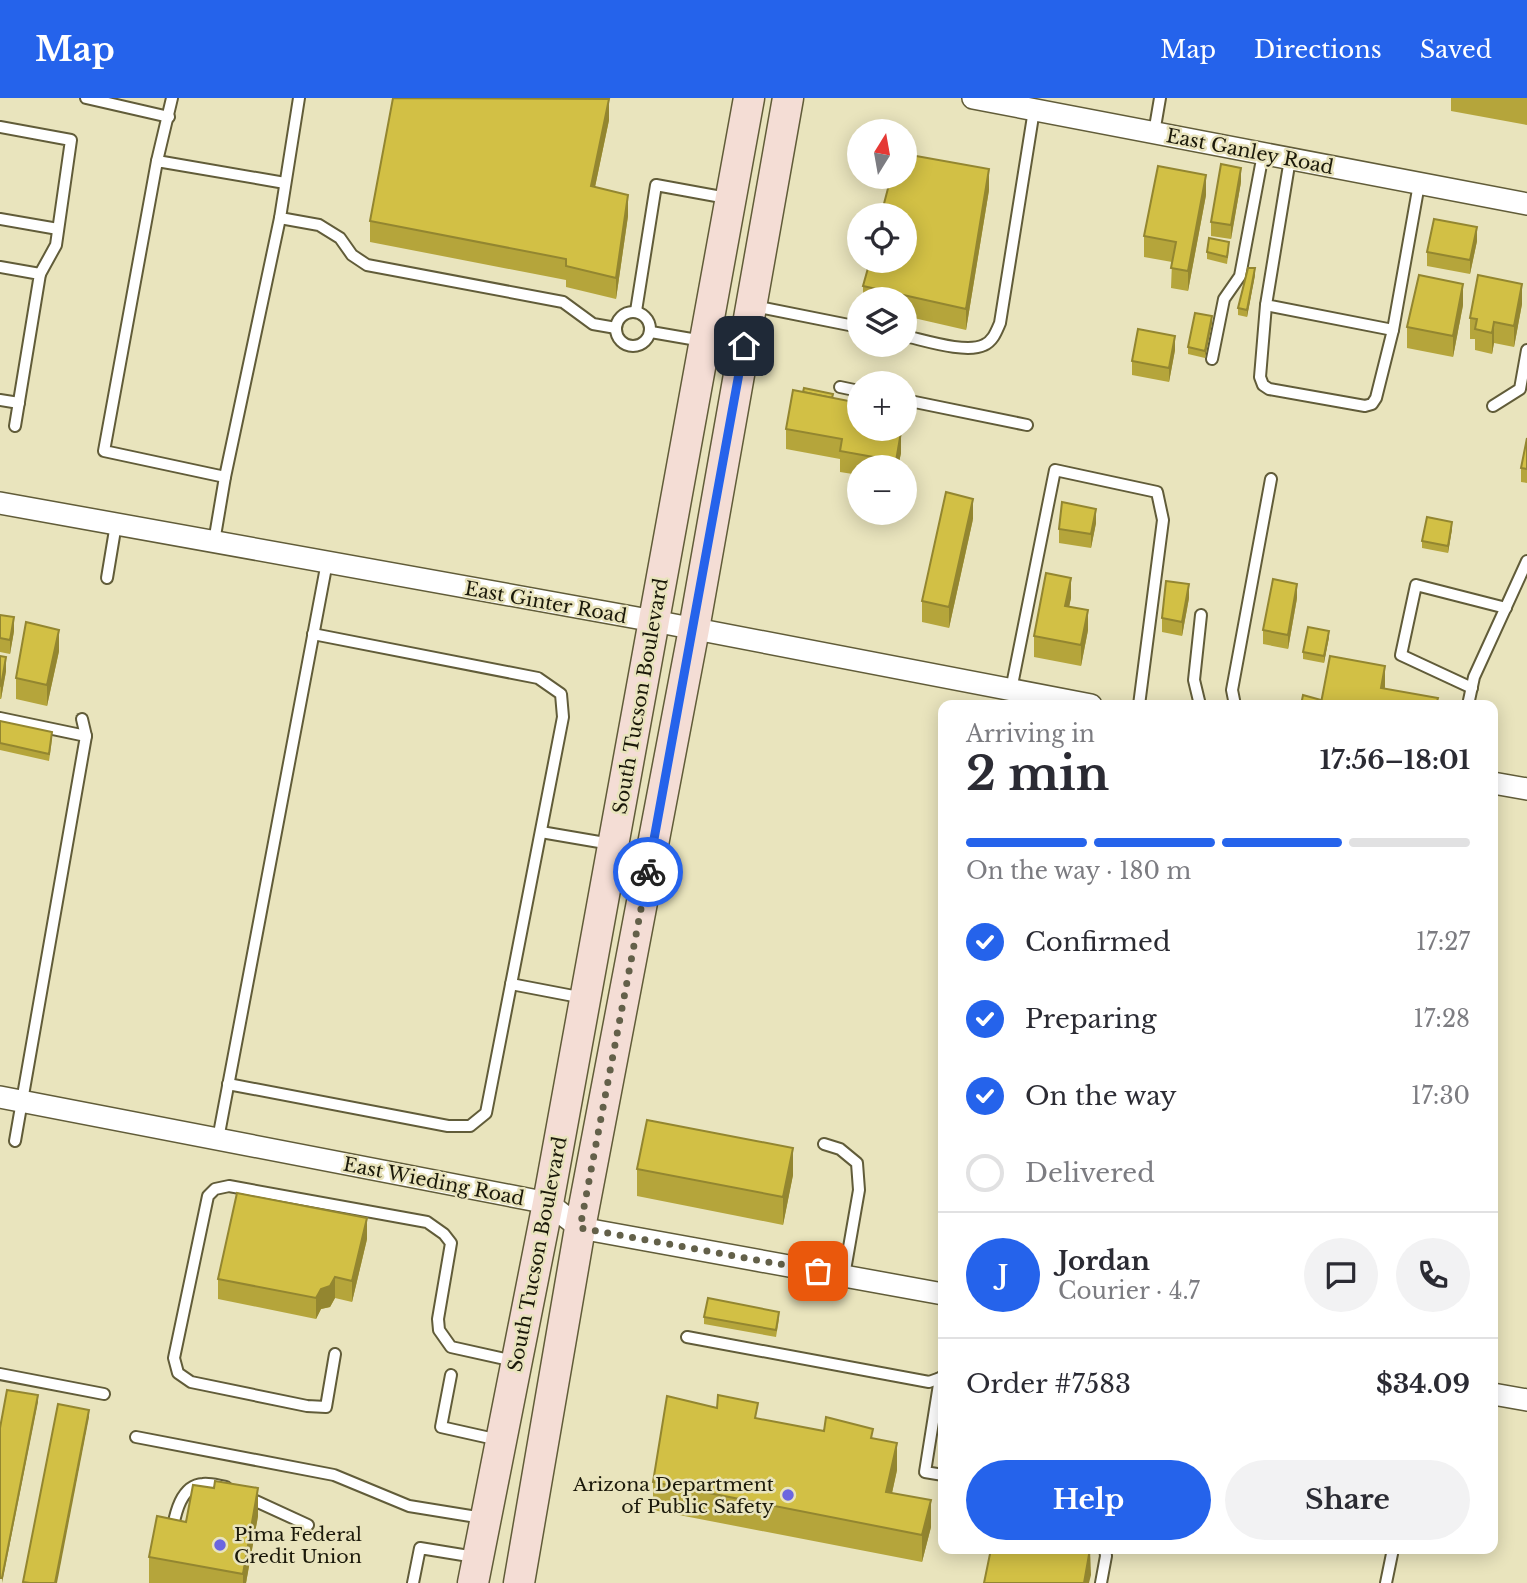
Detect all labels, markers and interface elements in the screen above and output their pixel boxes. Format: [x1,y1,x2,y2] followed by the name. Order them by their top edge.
[35,29,115,70] text: Map
[1160,35,1216,64] text: Map
[1254,35,1382,64] text: Directions
[1420,35,1492,64] text: Saved
[847,119,917,189] north arrow
[847,119,917,525] map controls
[1164,124,1336,179] street label: East Ganley Road
[847,203,917,273] button: locate
[847,287,917,357] button: layers
[714,316,774,376] pin
[725,327,763,365] icon: home
[847,371,917,441] button: +
[847,455,917,525] button: −
[608,576,673,816] street label: South Tucson Boulevard
[463,577,629,628] street label: East Ginter Road
[966,720,1095,748] text: Arriving in
[1320,744,1470,776] text: 17:56–18:01
[966,745,1109,802] text: 2 min
[613,837,683,907] courier
[629,853,667,891] icon: bike
[966,857,1191,885] text: On the way · 180 m
[966,923,1004,961] icon: check
[1025,926,1170,958] text: Confirmed
[1416,928,1470,956] text: 17:27
[966,1000,1004,1038] icon: check
[1025,1003,1157,1035] text: Preparing
[1414,1005,1470,1033] text: 17:28
[966,1077,1004,1115] icon: check
[1025,1080,1177,1112] text: On the way
[1411,1082,1470,1110] text: 17:30
[503,1134,572,1374] street label: South Tucson Boulevard
[341,1153,527,1210] street label: East Wieding Road
[1025,1157,1155,1189] text: Delivered
[1304,1238,1378,1312] button: chat
[1396,1238,1470,1312] button: phone
[788,1241,848,1301] pin
[1058,1245,1150,1277] text: Jordan
[799,1252,837,1290] icon: bag
[998,1259,1008,1291] text: J
[1058,1277,1200,1305] text: Courier · 4.7
[966,1368,1131,1400] text: Order #7583
[1376,1368,1470,1400] text: $34.09
[966,1460,1211,1540] button: Help
[1225,1460,1470,1540] button: Share
[572,1473,775,1518] place label: Arizona Department of Public Safety
[780,1487,796,1503] marker: Arizona Department of Public Safety
[234,1523,362,1568] place label: Pima Federal Credit Union
[212,1537,228,1553] marker: Pima Federal Credit Union

